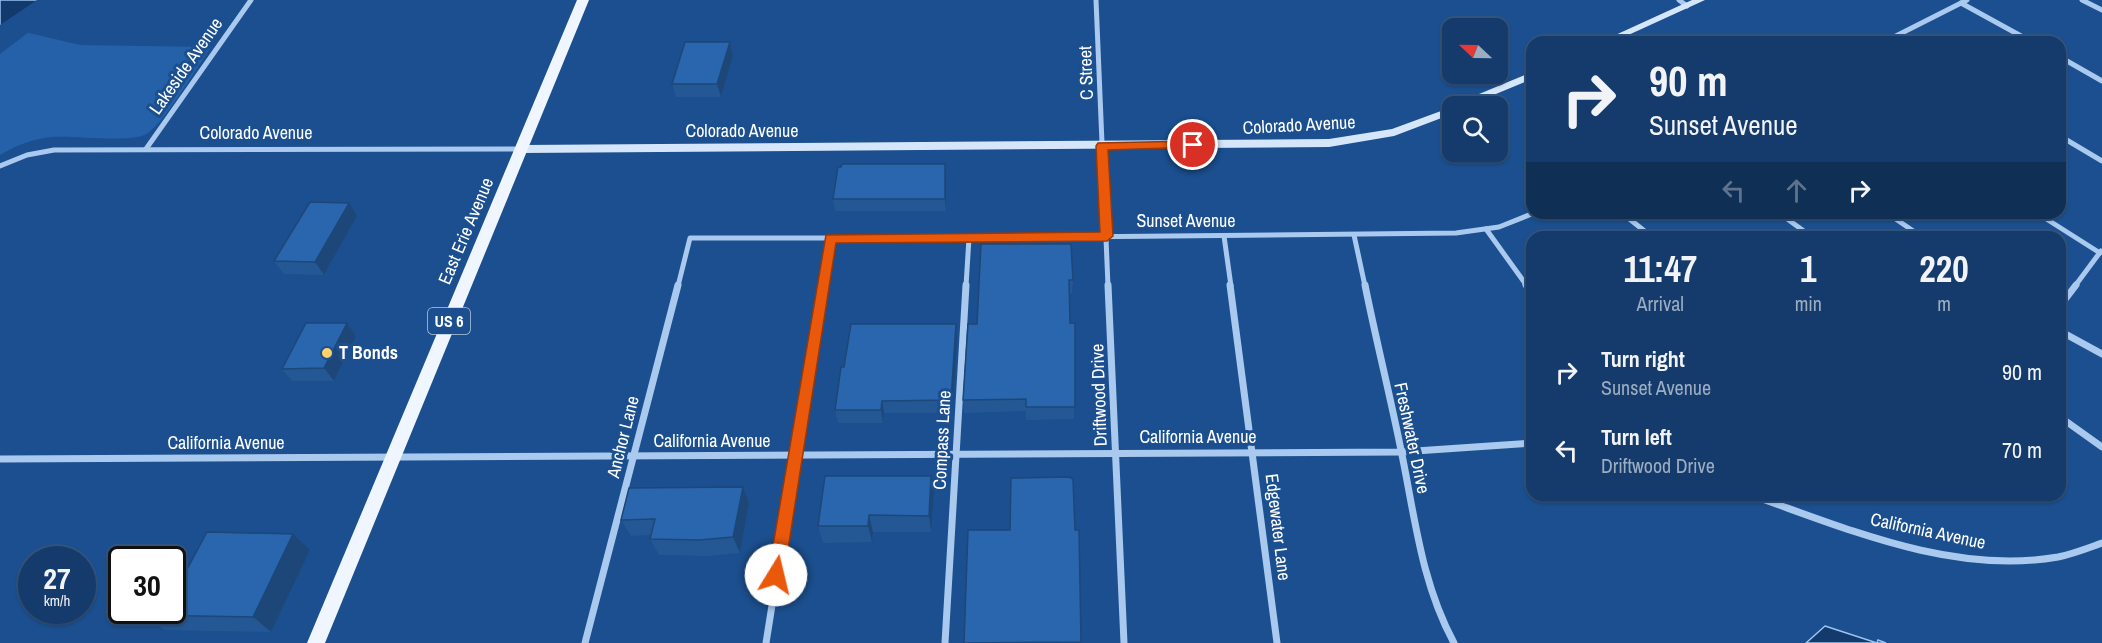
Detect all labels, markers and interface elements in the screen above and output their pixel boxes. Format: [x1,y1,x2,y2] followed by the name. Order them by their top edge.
[143,12,228,119] street label: Lakeside Avenue
[1442,18,1508,84] north arrow
[1442,18,1508,162] map controls
[1072,46,1099,101] street label: C Street
[1649,53,1728,109] text: 90 m
[1550,60,1628,138] icon: right
[1442,96,1508,162] button: search
[1649,107,1798,143] text: Sunset Avenue
[1242,109,1356,140] street label: Colorado Avenue
[686,118,799,143] street label: Colorado Avenue
[1167,119,1218,170] pin
[200,120,313,145] street label: Colorado Avenue
[1176,128,1209,161] icon: arrive
[432,174,499,288] street label: East Erie Avenue
[1717,174,1750,207] icon: left
[1780,174,1813,207] icon: ahead
[1843,174,1876,207] icon: right
[1136,208,1236,233] street label: Sunset Avenue
[1623,245,1697,293] text: 11:47
[1800,245,1817,293] text: 1
[1919,245,1969,293] text: 220
[1637,290,1684,317] text: Arrival
[1795,290,1822,317] text: min
[1937,290,1951,317] text: m
[428,308,470,334] road number: US 6
[339,340,398,365] place label: T Bonds
[1084,343,1113,447] street label: Driftwood Drive
[1601,344,1685,374] text: Turn right
[320,346,334,360] marker: T Bonds
[1550,356,1583,389] icon: right
[2002,357,2042,387] text: 90 m
[1601,374,1711,401] text: Sunset Avenue
[1388,380,1436,496] street label: Freshwater Drive
[926,390,957,490] street label: Compass Lane
[600,393,645,481] street label: Anchor Lane
[1601,422,1672,452] text: Turn left
[1139,424,1257,449] street label: California Avenue
[653,428,771,453] street label: California Avenue
[167,430,285,455] street label: California Avenue
[1550,434,1583,467] icon: left
[2002,435,2042,465] text: 70 m
[1601,452,1715,479] text: Driftwood Drive
[1260,472,1297,582] street label: Edgewater Lane
[1868,506,1988,555] street label: California Avenue
[744,543,808,607] position arrow
[108,546,186,624] speed limit sign: 30
[43,558,71,598] text: 27
[44,590,70,611] text: km/h

